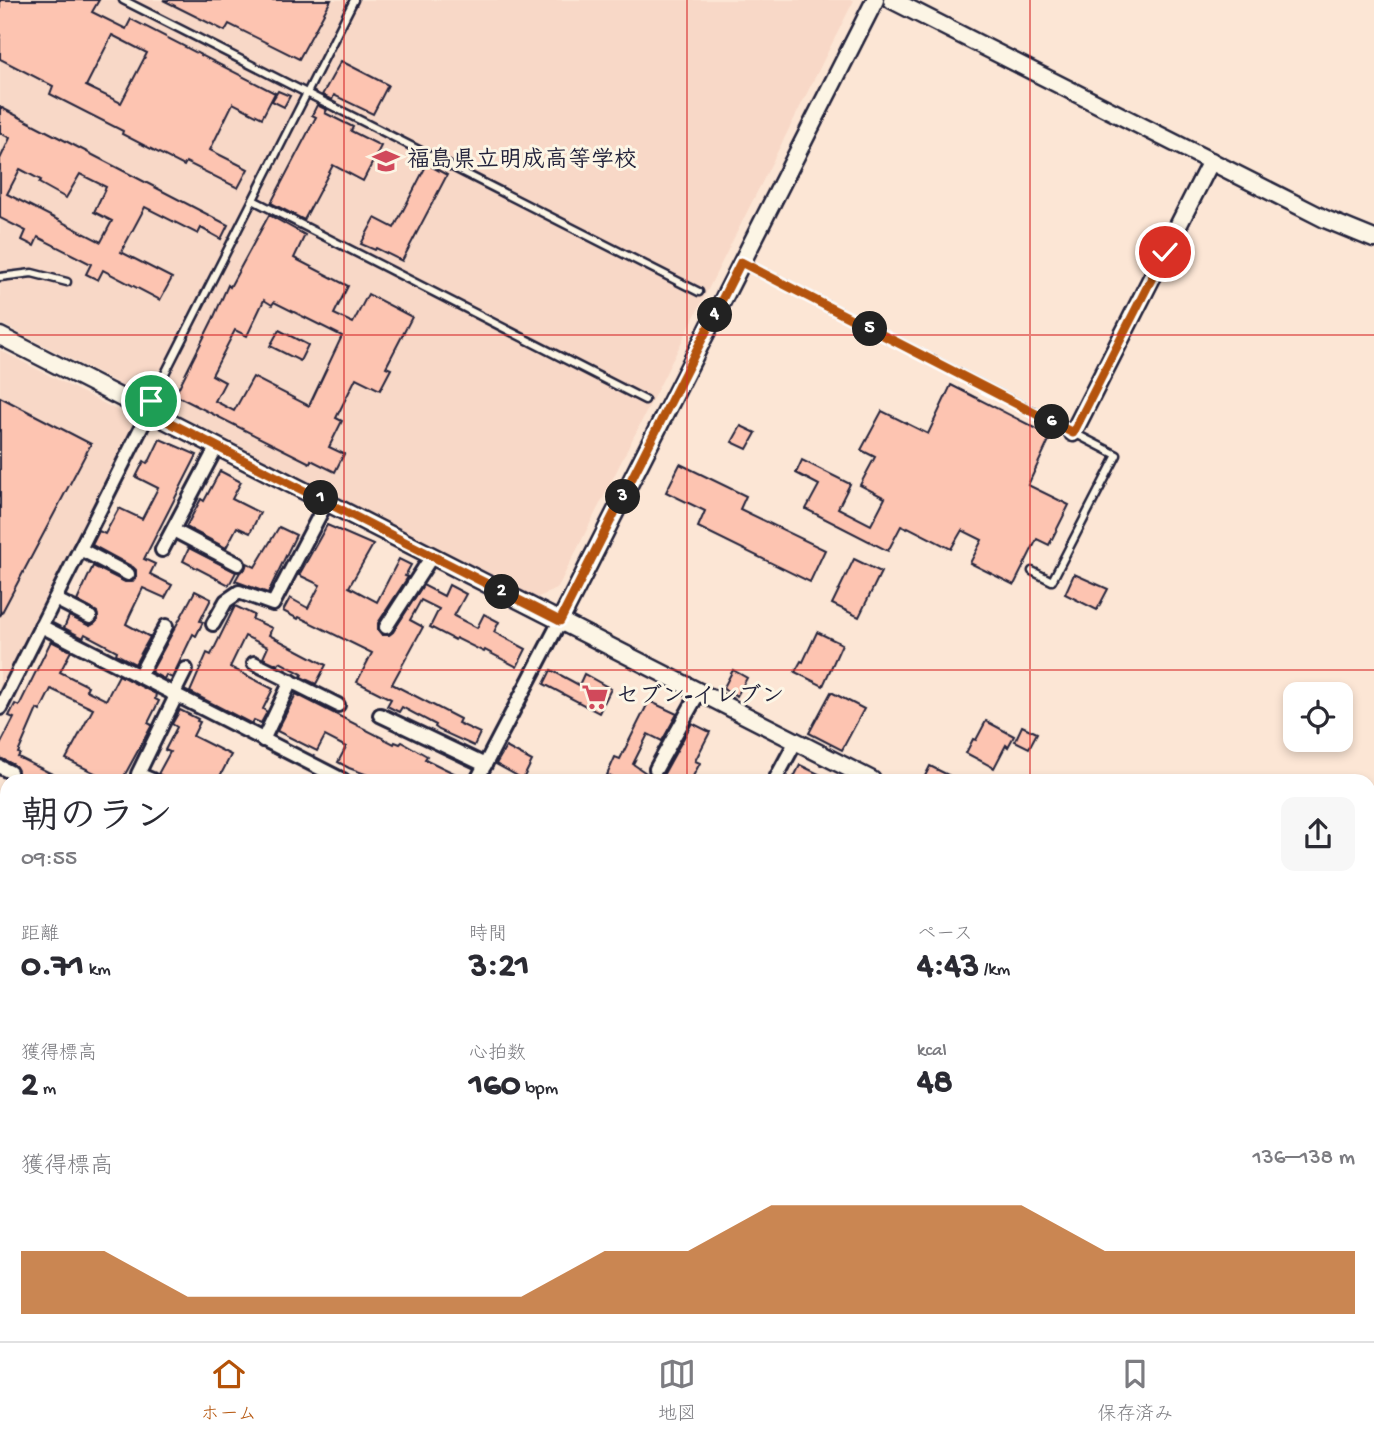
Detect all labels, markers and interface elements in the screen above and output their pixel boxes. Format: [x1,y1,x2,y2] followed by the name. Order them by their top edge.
[371,146,401,176] school or university icon: 福島県立明成高等学校
[407,146,637,175] place label: 福島県立明成高等学校
[1135,222,1195,282] pin
[1146,233,1184,271] icon: check
[698,298,732,332] pin: 4
[710,303,719,326] text: 4
[852,312,888,346] pin: 5
[865,317,875,340] text: 5
[121,371,181,431] pin
[132,382,170,420] icon: arrive
[1034,404,1070,440] pin: 6
[1047,410,1056,433] text: 6
[304,480,338,516] pin: 1
[606,480,640,514] pin: 3
[618,485,627,508] text: 3
[317,486,324,509] text: 1
[484,574,520,610] pin: 2
[497,580,506,603] text: 2
[580,682,610,712] supermarket icon: セブン-イレブン
[1283,682,1353,752] map controls
[1283,682,1353,752] button: locate
[616,683,784,711] place label: セブン-イレブン
[1281,797,1355,871] button: share
[21,798,173,842] text: 朝のラン
[21,846,77,873] text: 09:55
[21,924,59,947] text: 距離
[469,924,507,947] text: 時間
[917,924,973,947] text: ペース
[21,947,84,988] text: 0.71
[469,947,529,988] text: 3:21
[917,947,979,988] text: 4:43
[84,959,111,982] text: km
[979,959,1010,982] text: /km
[917,1040,947,1063] text: kcal
[21,1043,97,1066] text: 獲得標高
[469,1043,526,1066] text: 心拍数
[917,1063,953,1104] text: 48
[21,1066,38,1107] text: 2
[469,1066,521,1107] text: 160
[38,1078,56,1101] text: m
[521,1078,558,1101] text: bpm
[1252,1145,1355,1172] text: 136–138 m
[21,1154,113,1181] text: 獲得標高
[201,1355,257,1427] tab: ホーム
[658,1355,696,1427] tab: 地図
[1097,1355,1173,1427] tab: 保存済み

